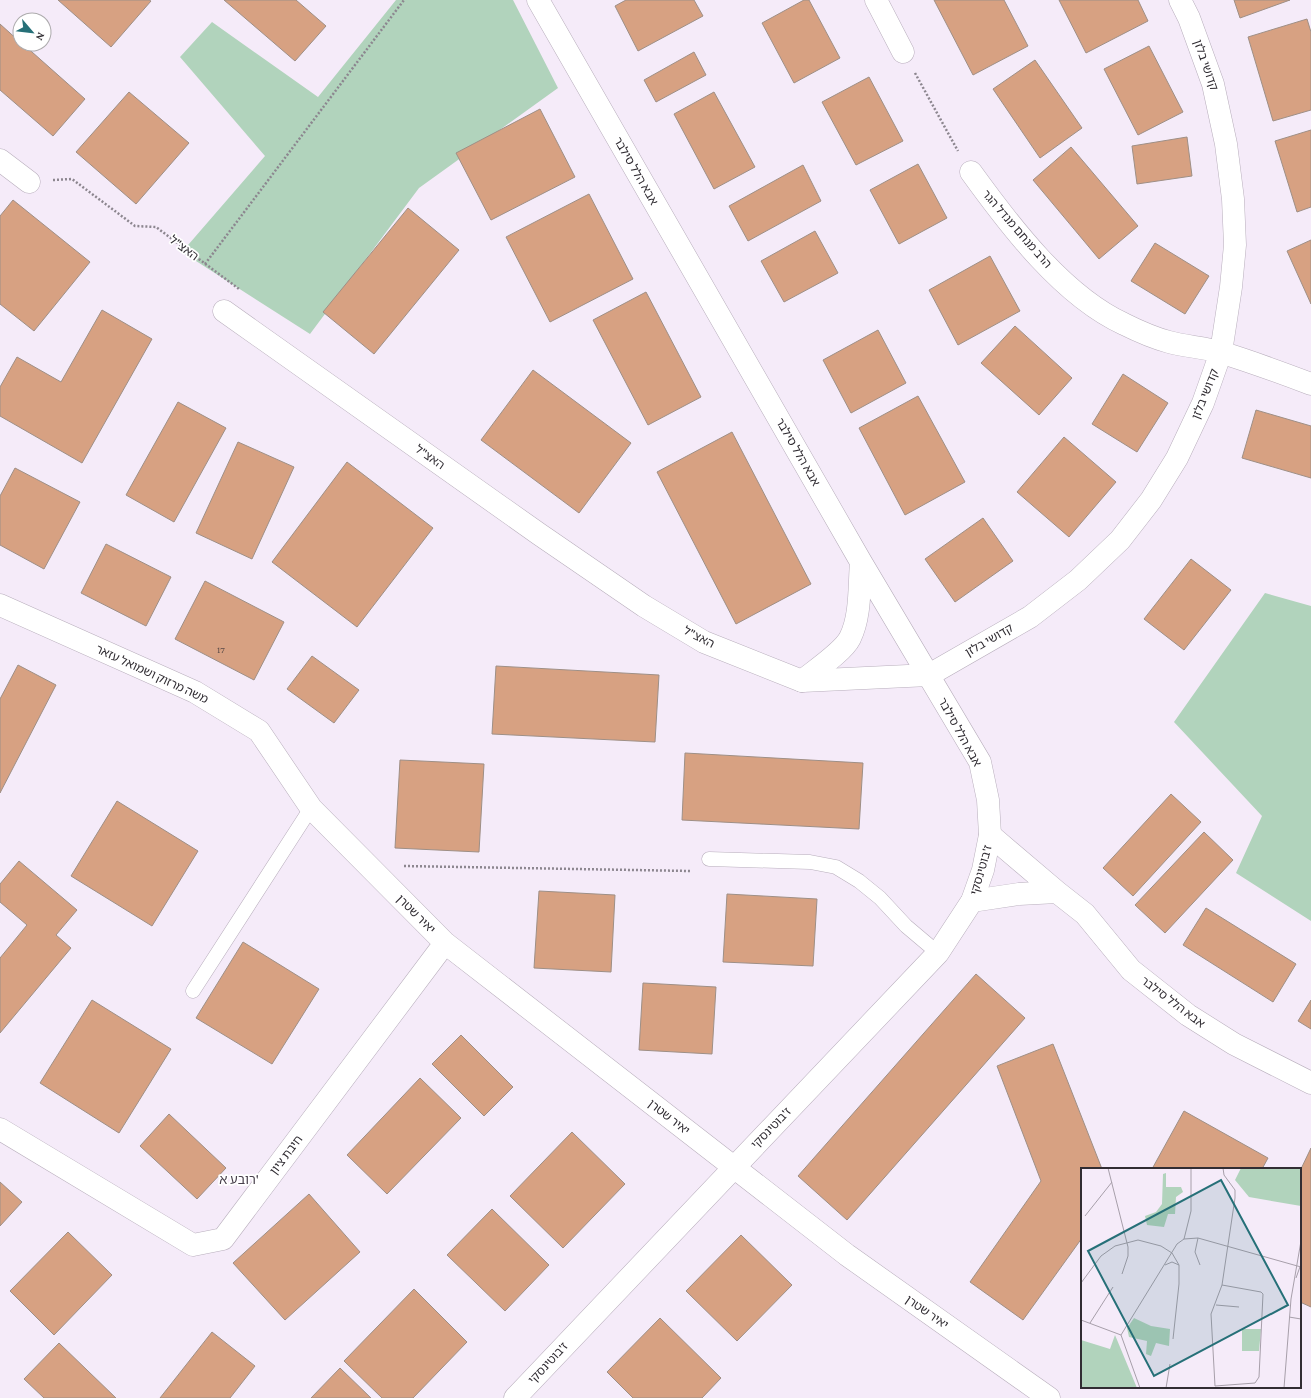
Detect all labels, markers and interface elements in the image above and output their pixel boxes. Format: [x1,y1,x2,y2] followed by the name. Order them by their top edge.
[12,12,52,52] north arrow
[34,31,48,43] text: N
[1191,38,1221,93] street label: קדושי בלזן
[611,134,661,208] street label: אבא הלל סילבר
[979,187,1055,271] street label: הרב מנחם מנדל הגר
[167,232,201,264] street label: האצ"ל
[1189,366,1222,421] street label: קדושי בלזן
[773,415,823,489] street label: אבא הלל סילבר
[412,442,448,472] street label: האצ"ל
[962,620,1016,659] street label: קדושי בלזן
[681,623,717,651] street label: האצ"ל
[93,642,211,706] street label: משה מרזוק ושמואל עזאר
[217,644,225,655] house number: 17
[935,695,985,769] street label: אבא הלל סילבר
[967,843,995,897] street label: ז'בוטינסקי
[394,892,438,936] street label: יאיר שטרן
[1138,973,1208,1031] street label: אבא הלל סילבר
[645,1096,693,1138] street label: יאיר שטרן
[748,1105,794,1151] street label: ז'בוטינסקי
[267,1133,305,1177] street label: חיבת ציון
[1081,1168,1301,1388] inset map
[219,1172,259,1187] district label: רובע א'
[903,1292,951,1332] street label: יאיר שטרן
[525,1339,571,1387] street label: ז'בוטינסקי

